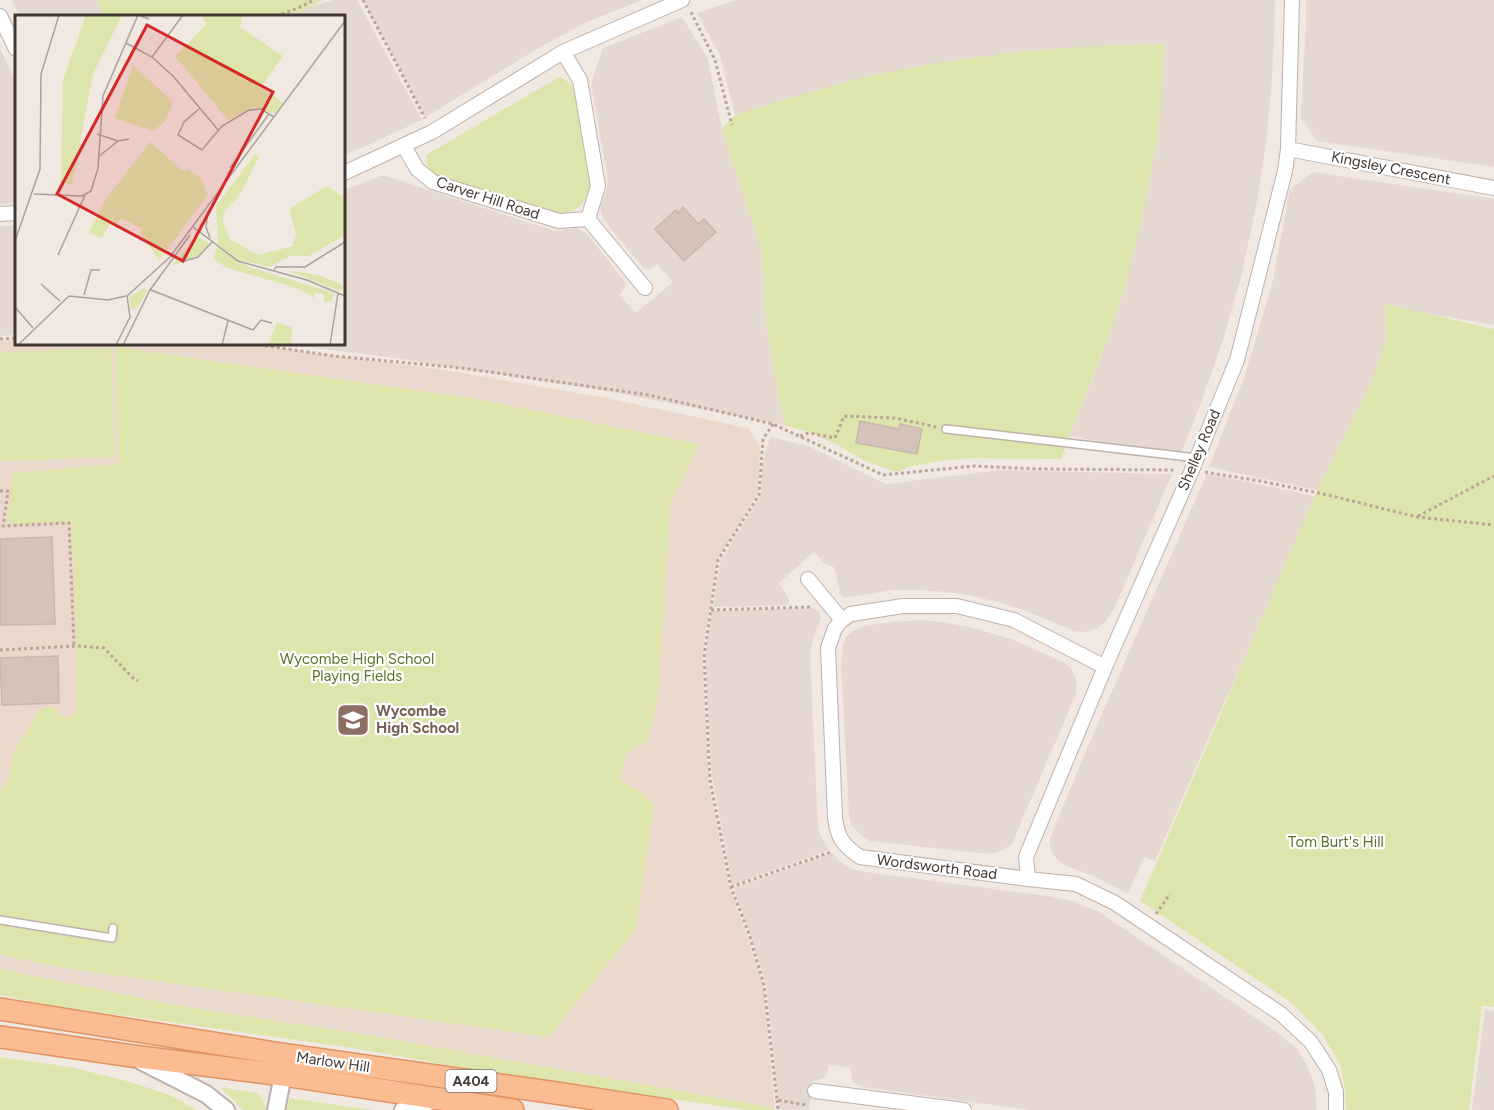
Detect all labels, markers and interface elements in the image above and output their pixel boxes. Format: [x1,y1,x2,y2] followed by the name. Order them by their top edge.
[15,15,345,345] inset map
[1330,148,1452,188] street label: Kingsley Crescent
[434,173,542,223] street label: Carver Hill Road
[1174,407,1224,493] street label: Shelley Road
[280,650,434,685] park label: Wycombe High School Playing Fields
[335,702,371,738] school or university icon: Wycombe High School
[376,702,459,737] place label: Wycombe High School
[1288,833,1384,851] park label: Tom Burt's Hill
[876,851,998,883] street label: Wordsworth Road
[295,1048,371,1076] street label: Marlow Hill
[446,1070,496,1092] road number: A404

